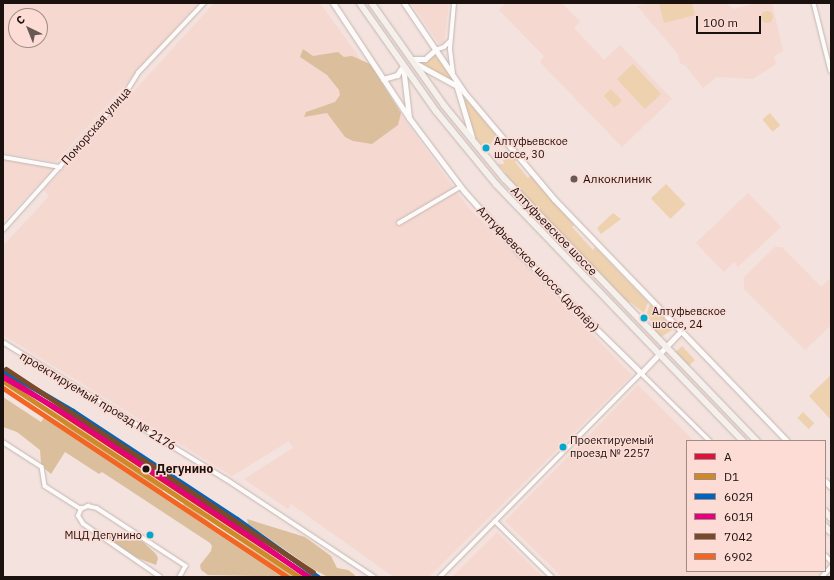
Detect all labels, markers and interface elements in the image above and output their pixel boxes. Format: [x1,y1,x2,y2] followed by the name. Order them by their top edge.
[8,8,48,48] north arrow
[698,8,763,34] scale bar
[13,12,28,28] text: С
[703,15,738,30] text: 100 m
[58,84,134,168] street label: Поморская улица
[494,135,568,161] place label: Алтуфьевское шоссе, 30
[481,143,491,153] marker: Алтуфьевское шоссе, 30
[583,172,652,186] place label: Алкоклиник
[568,173,580,185] marker: Алкоклиник
[508,183,600,279] street label: Алтуфьевское шоссе
[474,203,602,335] street label: Алтуфьевское шоссе (дублёр)
[652,305,726,331] place label: Алтуфьевское шоссе, 24
[639,313,649,323] marker: Алтуфьевское шоссе, 24
[17,349,179,453] street label: проектируемый проезд № 2176
[570,434,654,460] place label: Проектируемый проезд № 2257
[686,440,826,572] legend
[558,442,568,452] marker: Проектируемый проезд № 2257
[724,449,732,464] text: A
[139,462,153,476] marker: Дегунино
[156,462,213,476] place label: Дегунино
[724,469,739,484] text: D1
[724,489,753,504] text: 602Я
[724,509,753,524] text: 601Я
[64,528,142,542] place label: МЦД Дегунино
[724,529,753,544] text: 7042
[145,530,155,540] marker: МЦД Дегунино
[724,549,753,564] text: 6902

